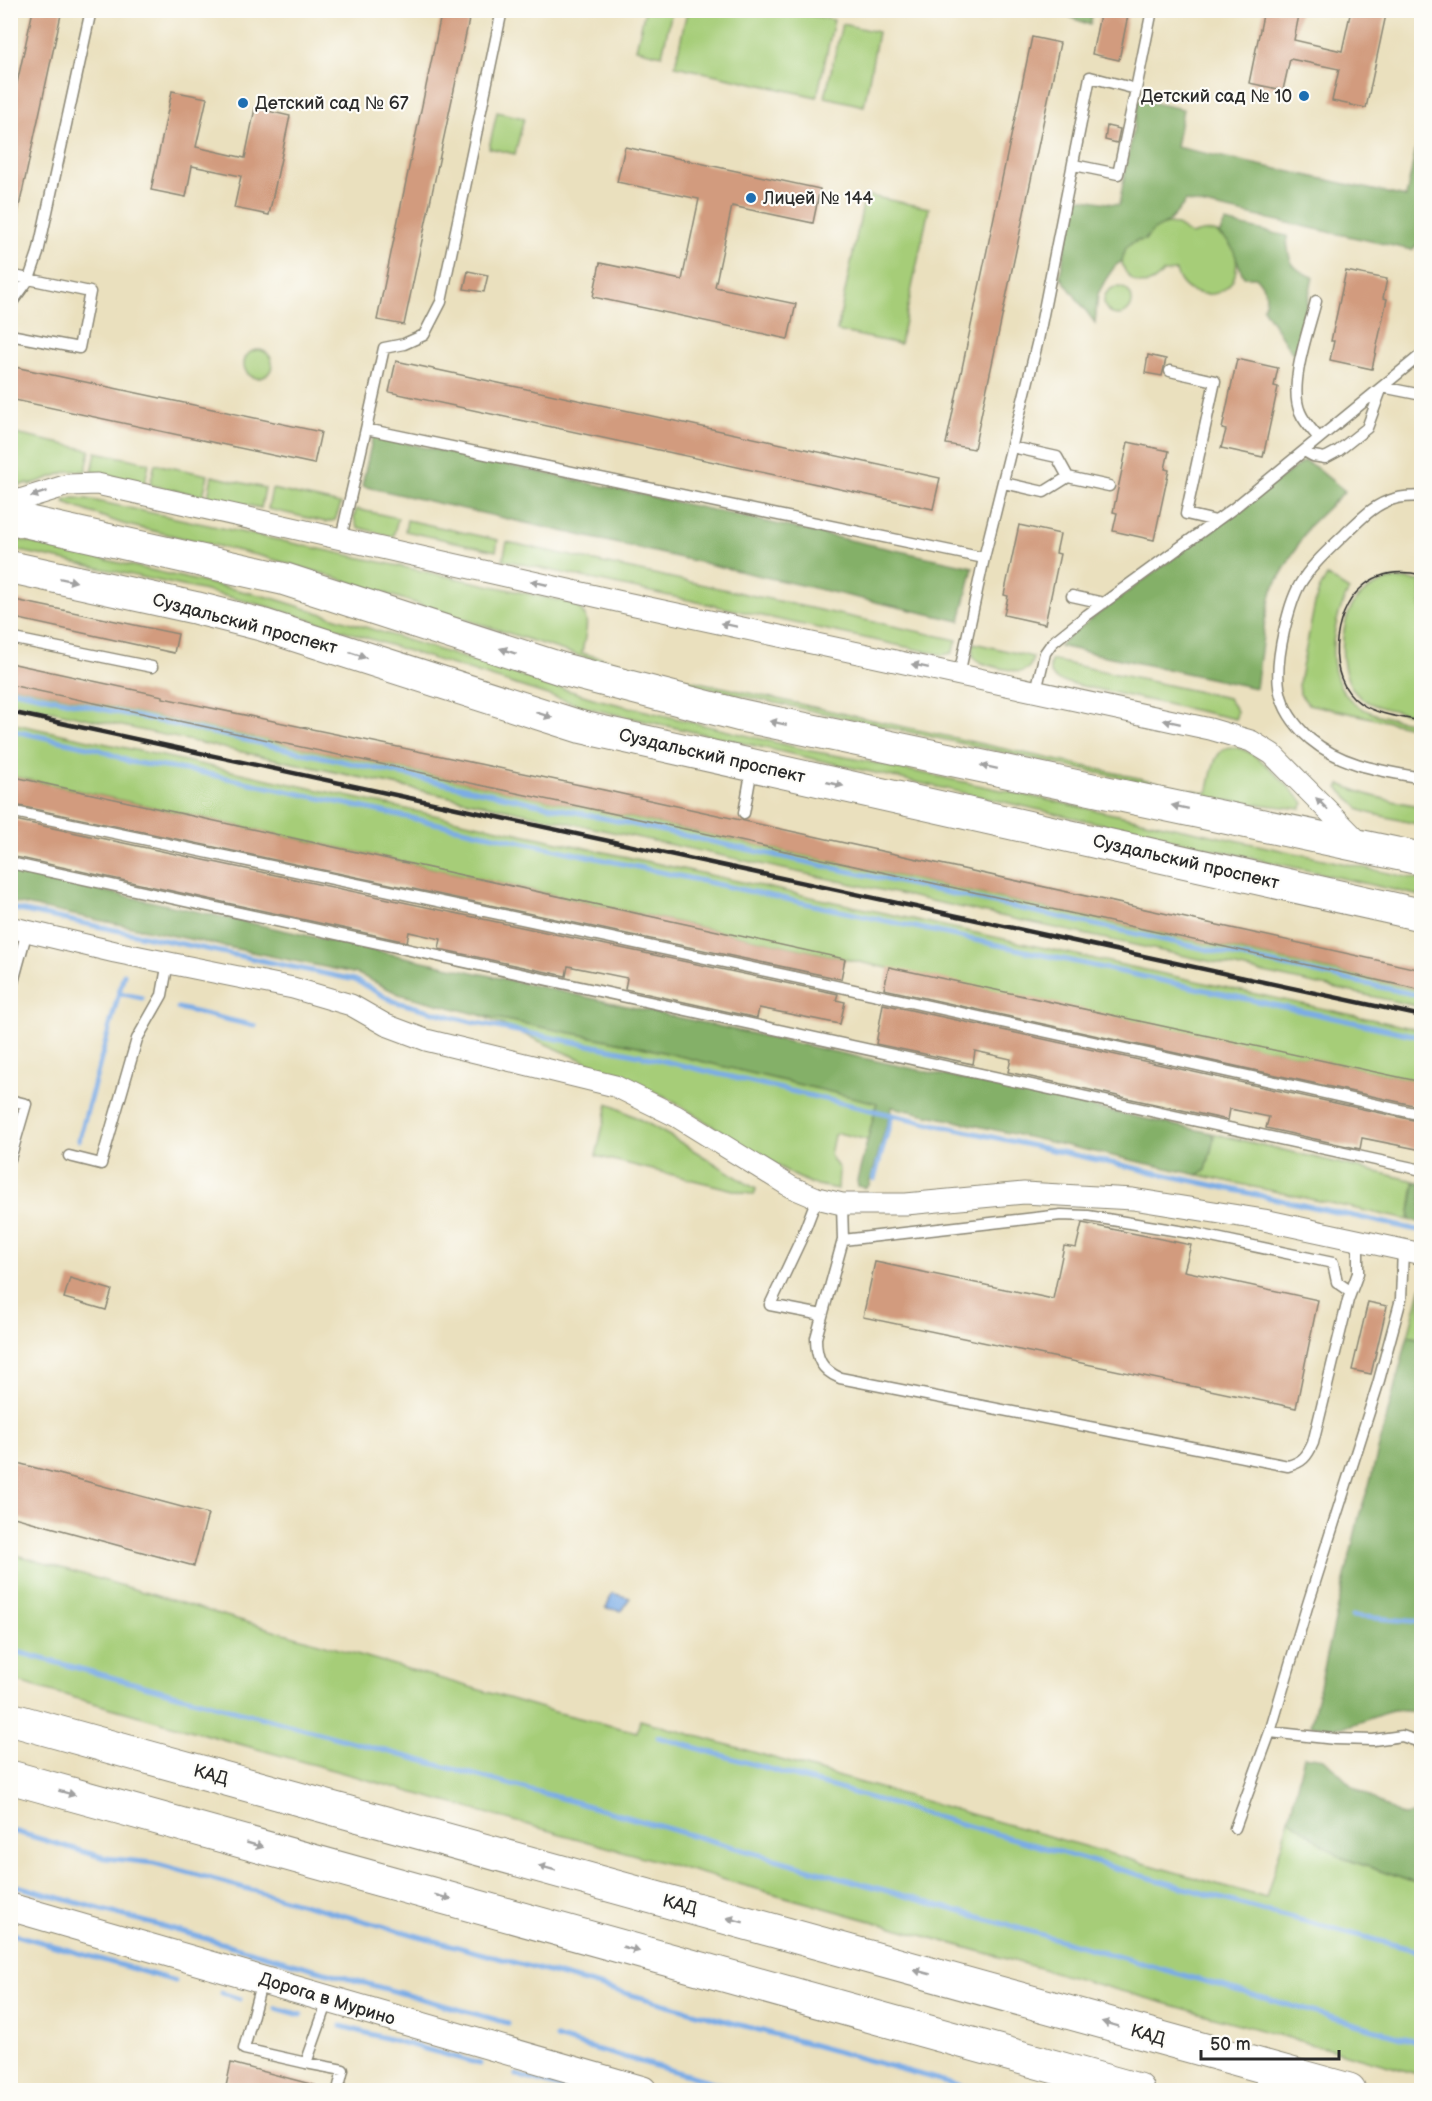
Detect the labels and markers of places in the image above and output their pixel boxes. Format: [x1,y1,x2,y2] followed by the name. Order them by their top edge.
[1141,86,1292,107] place label: Детский сад № 10
[1297,89,1311,103] marker: Детский сад № 10
[255,93,409,114] place label: Детский сад № 67
[236,96,250,110] marker: Детский сад № 67
[762,188,873,209] place label: Лицей № 144
[744,191,758,205] marker: Лицей № 144

